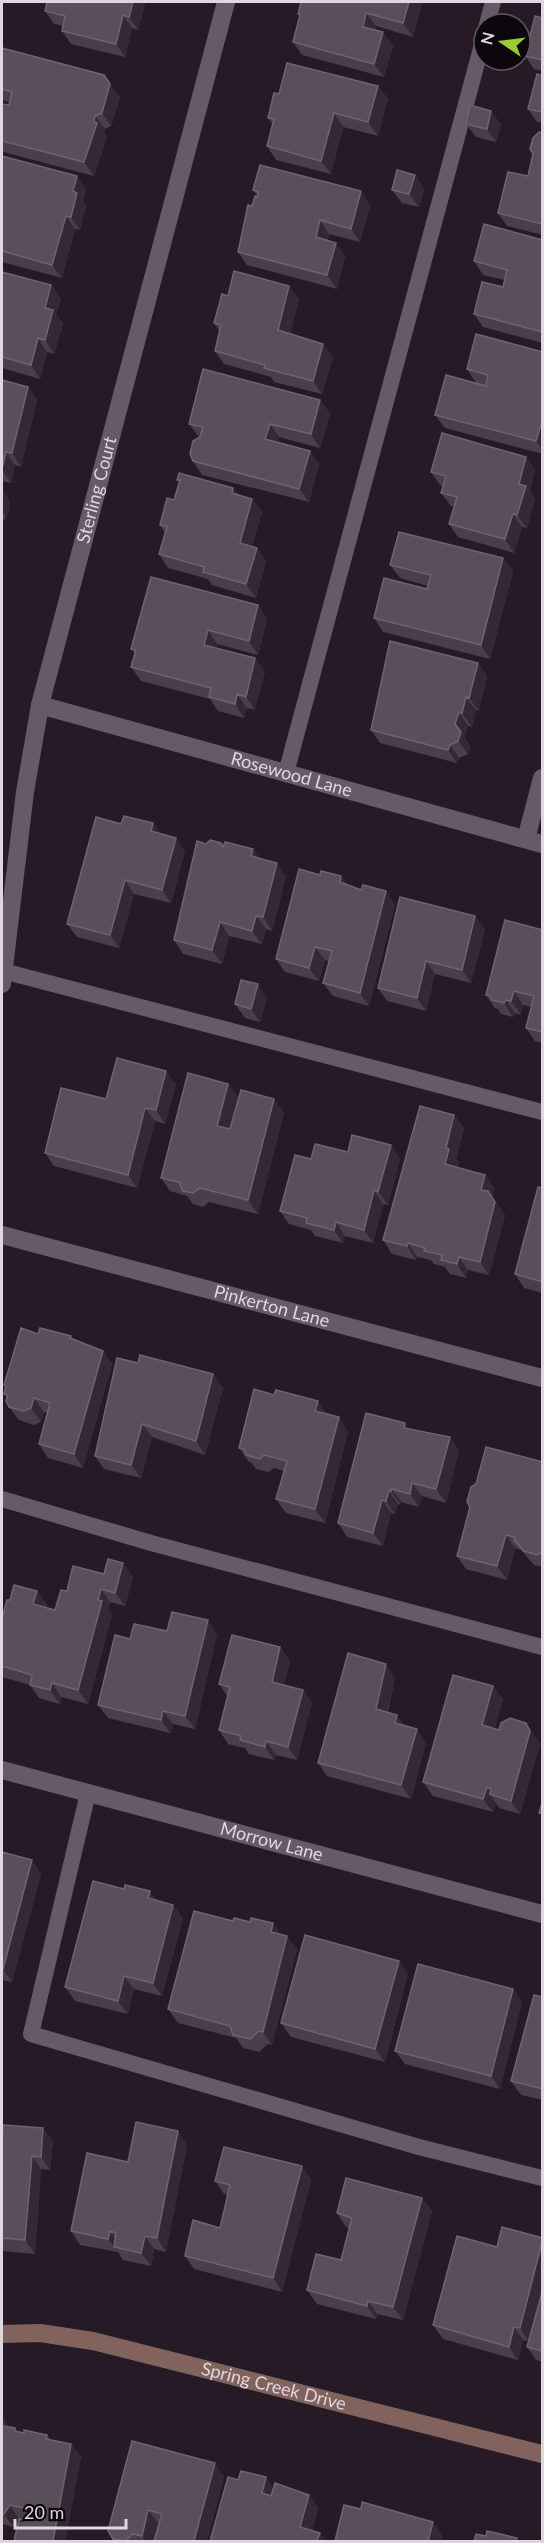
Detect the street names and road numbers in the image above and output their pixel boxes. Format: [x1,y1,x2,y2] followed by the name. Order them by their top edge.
[71,433,121,546] street label: Sterling Court
[229,746,355,801] street label: Rosewood Lane
[212,1280,332,1331] street label: Pinkerton Lane
[218,1817,326,1865] street label: Morrow Lane
[199,2357,349,2414] street label: Spring Creek Drive

